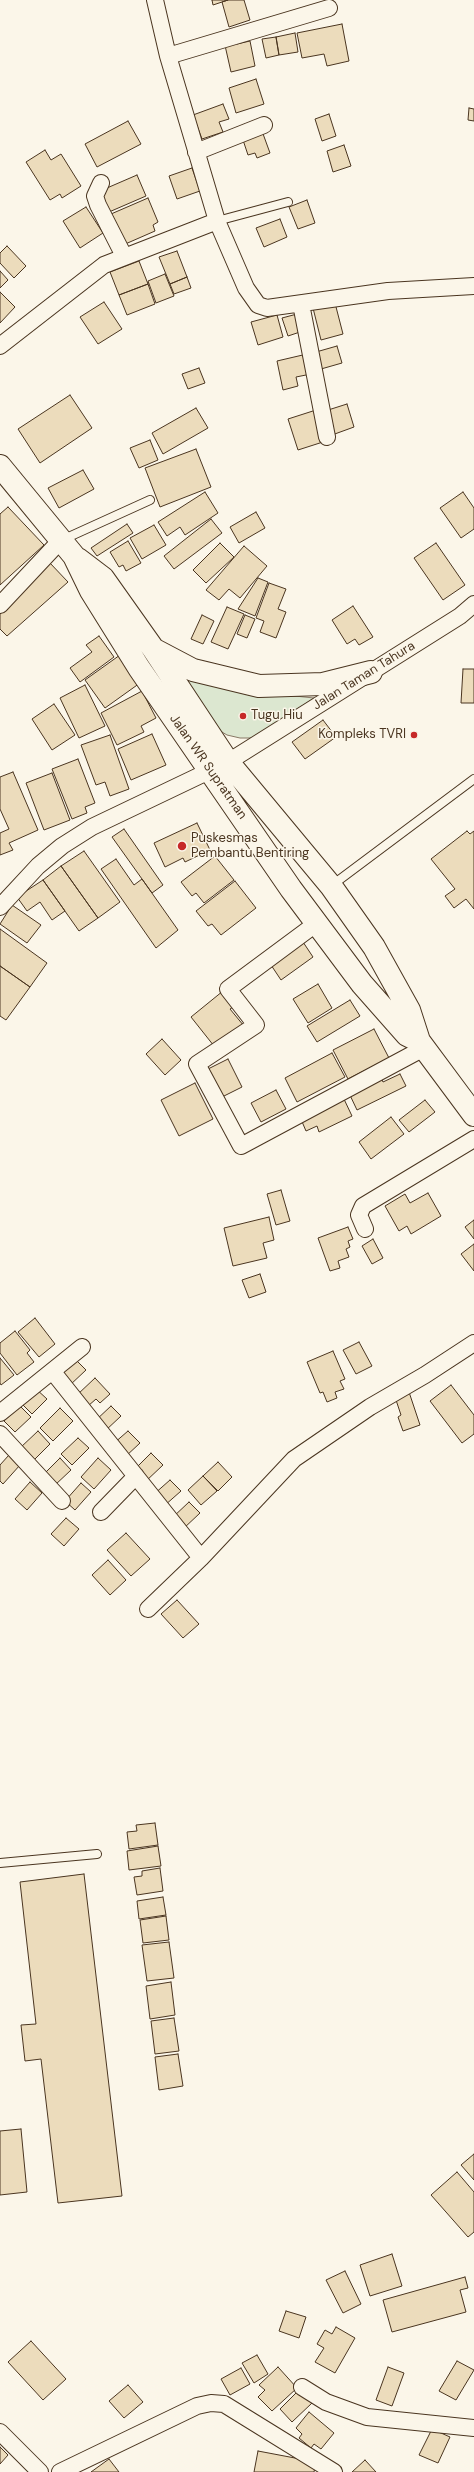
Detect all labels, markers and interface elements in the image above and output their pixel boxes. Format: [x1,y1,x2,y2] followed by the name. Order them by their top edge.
[310,638,418,714] street label: Jalan Taman Tahura
[251,708,303,724] place label: Tugu Hiu
[238,711,248,721] marker: Tugu Hiu
[166,712,250,822] street label: Jalan WR Supratman
[318,727,406,743] place label: Kompleks TVRI
[409,730,419,740] marker: Kompleks TVRI
[191,831,309,862] place label: Puskesmas Pembantu Bentiring
[176,840,188,852] marker: Puskesmas Pembantu Bentiring

